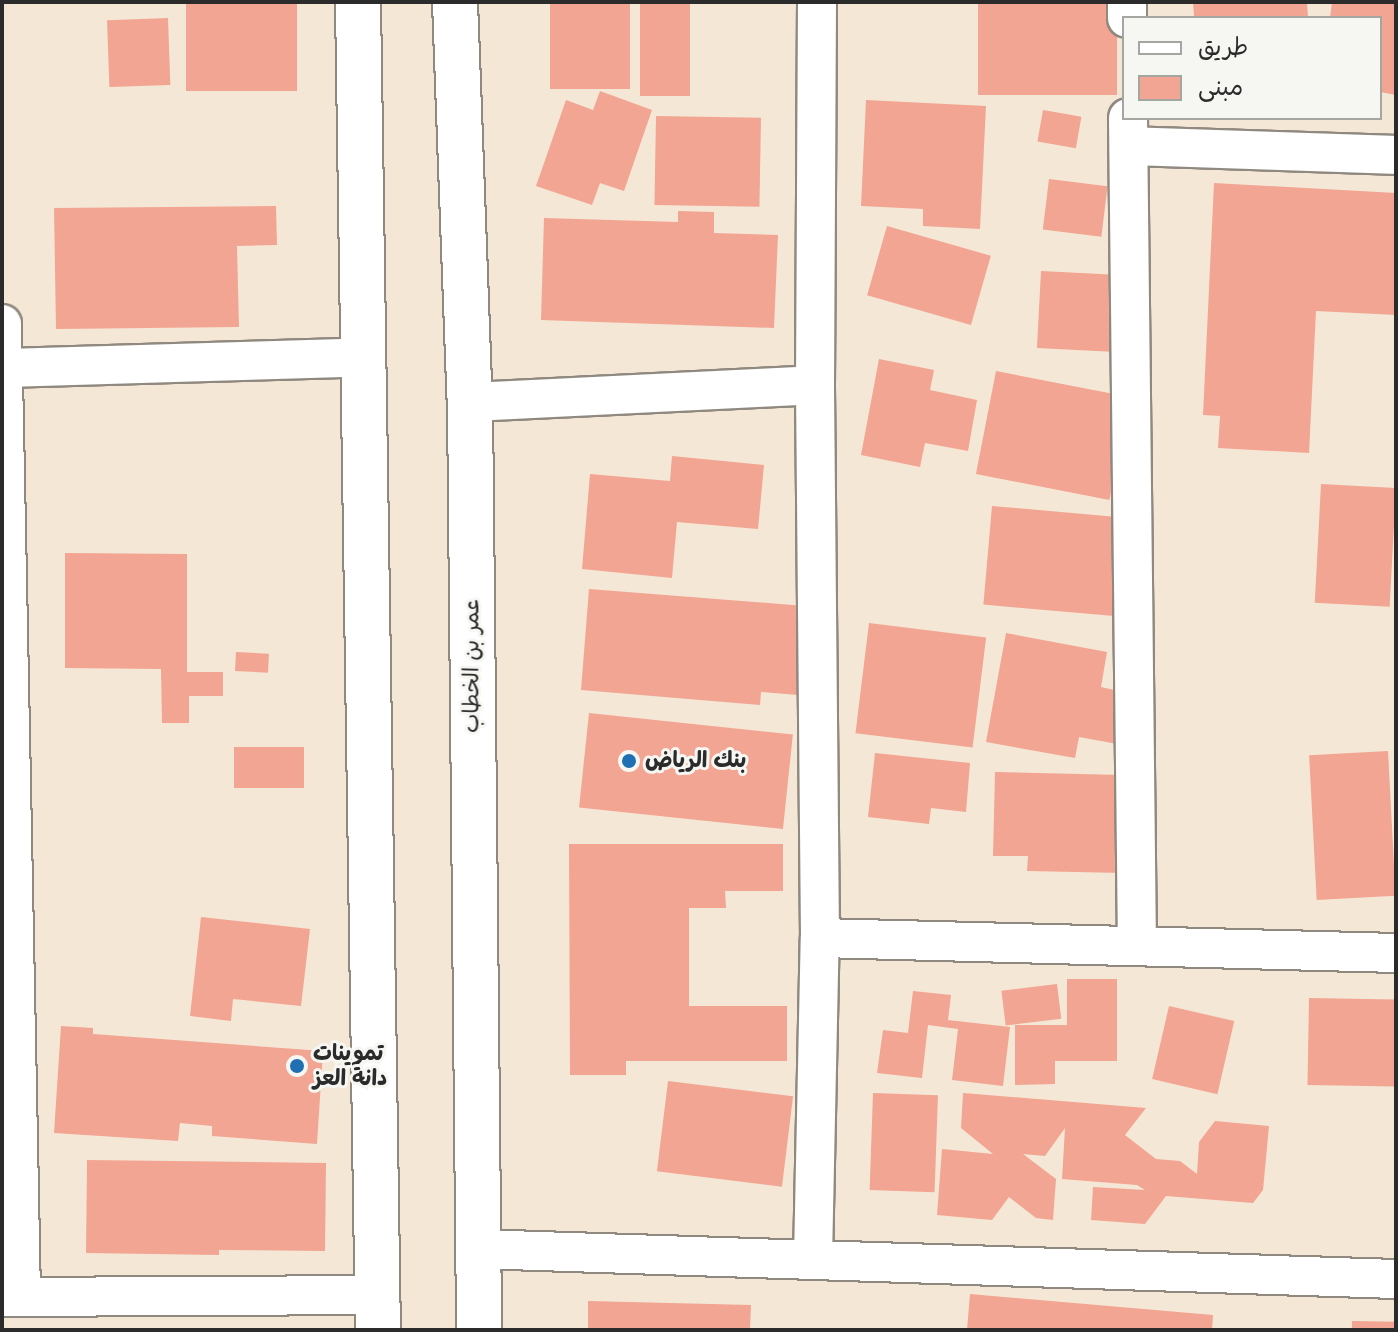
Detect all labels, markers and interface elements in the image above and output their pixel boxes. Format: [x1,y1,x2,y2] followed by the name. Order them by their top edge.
[1122,16,1382,120] legend
[1198,33,1248,62] text: طريق
[1198,73,1243,102] text: مبنى
[459,599,485,733] street label: عمر بن الخطاب
[645,748,746,774] place label: بنك الرياض
[620,752,638,770] marker: بنك الرياض
[313,1040,387,1092] place label: تموينات دانة العز
[288,1057,306,1075] marker: تموينات دانة العز

